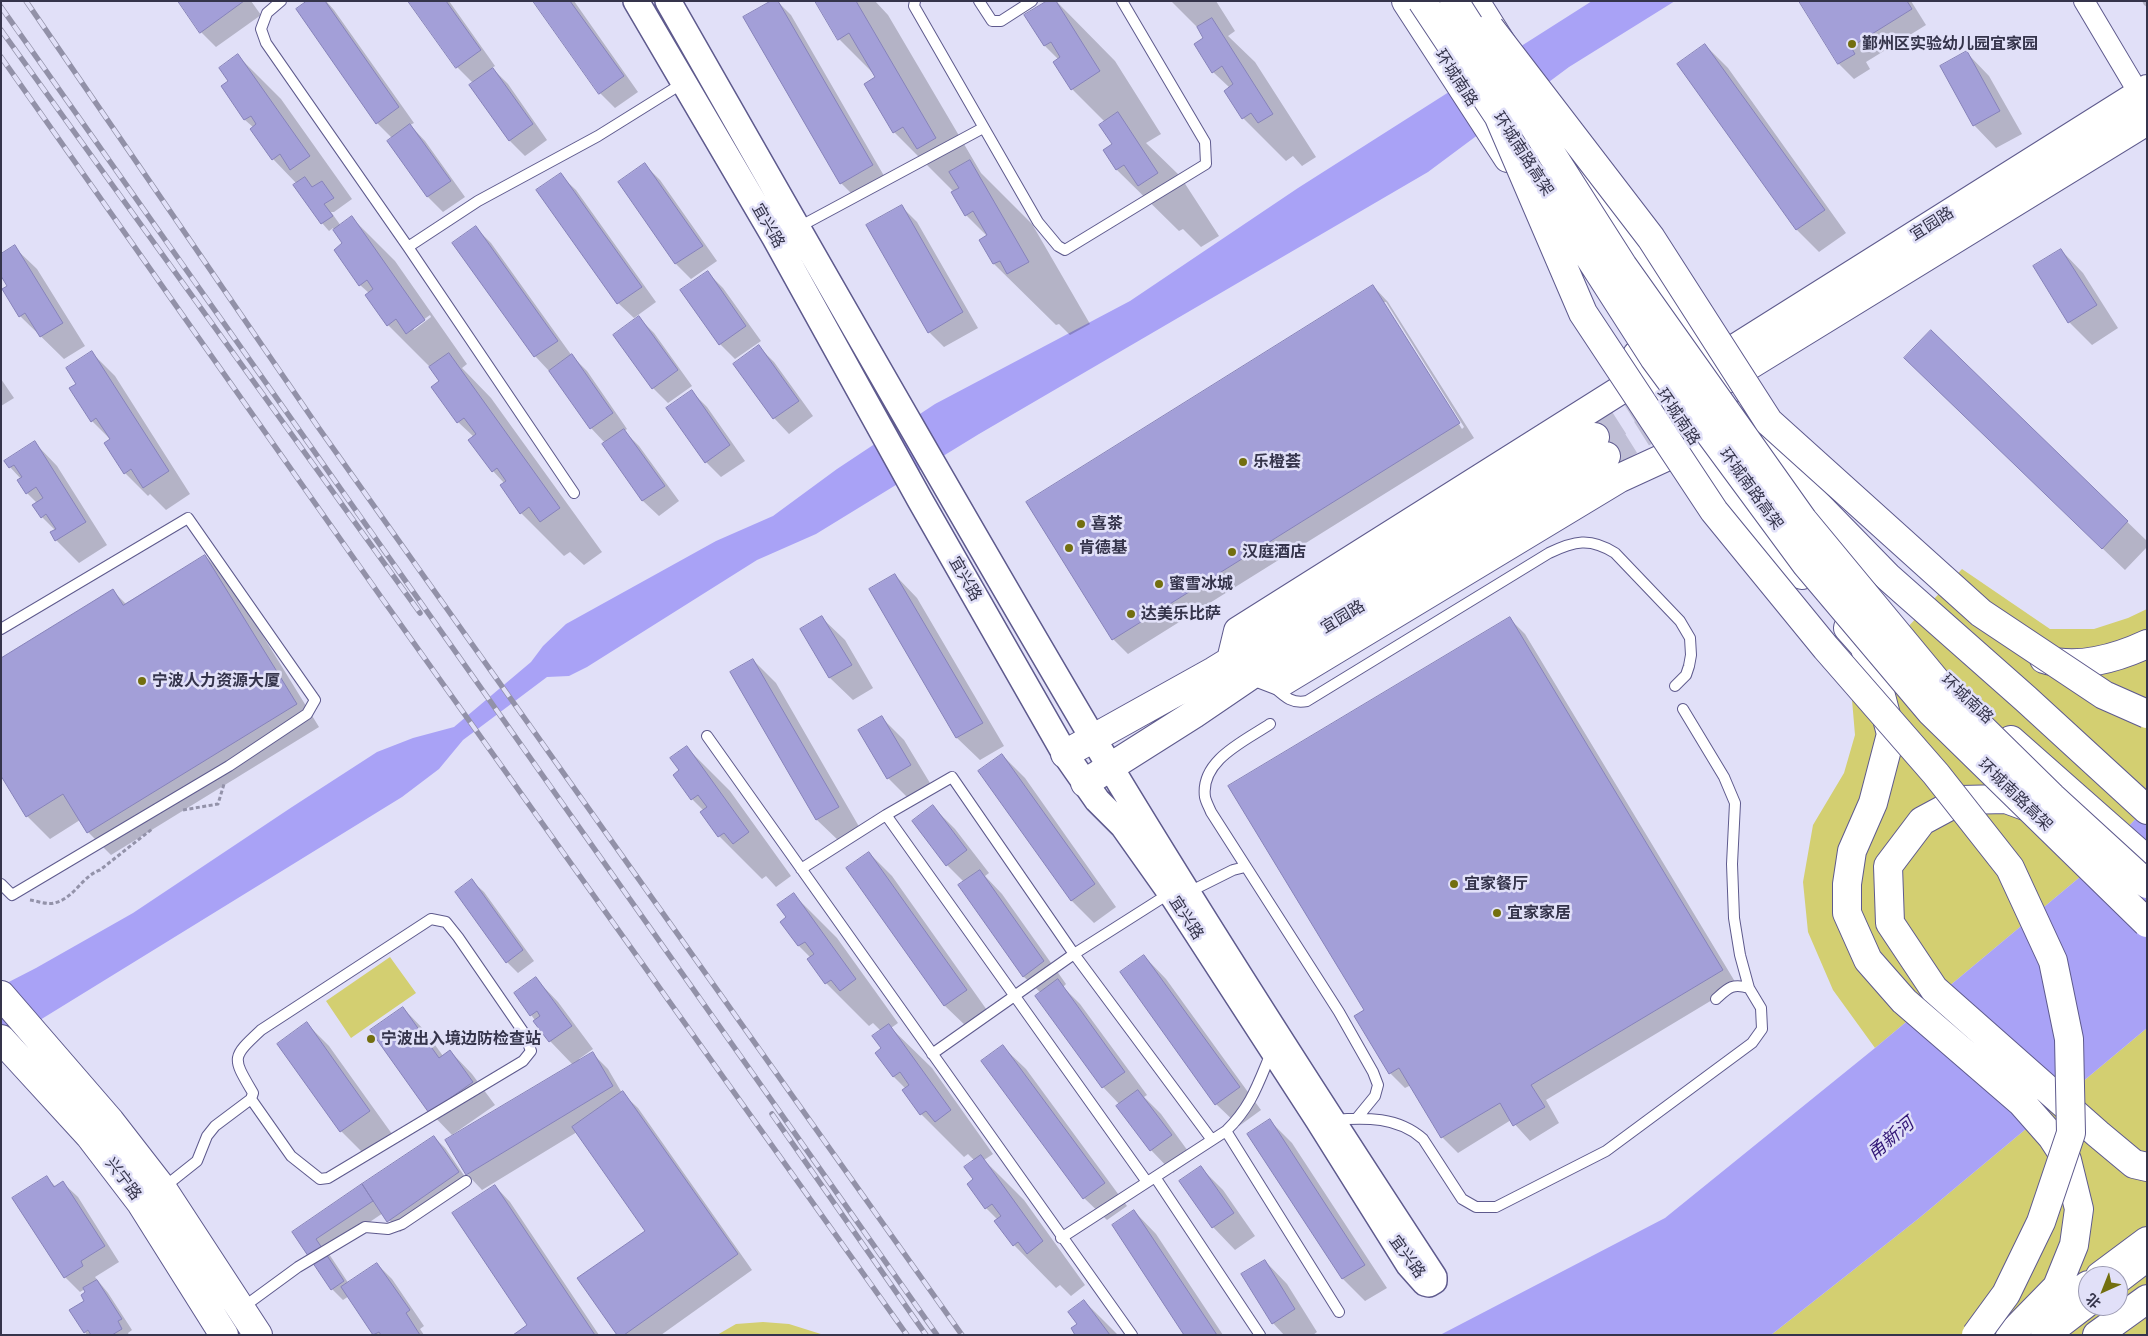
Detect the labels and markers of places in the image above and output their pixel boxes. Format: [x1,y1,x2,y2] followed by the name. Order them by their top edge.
[1862,34,2038,54] place label: 鄞州区实验幼儿园宜家园
[1846,38,1858,50] marker: 鄞州区实验幼儿园宜家园
[1253,452,1301,472] place label: 乐橙荟
[1237,456,1249,468] marker: 乐橙荟
[1091,514,1123,534] place label: 喜茶
[1075,518,1087,530] marker: 喜茶
[1079,538,1127,558] place label: 肯德基
[1063,542,1075,554] marker: 肯德基
[1242,542,1306,562] place label: 汉庭酒店
[1226,546,1238,558] marker: 汉庭酒店
[1169,574,1233,594] place label: 蜜雪冰城
[1153,578,1165,590] marker: 蜜雪冰城
[1141,604,1221,624] place label: 达美乐比萨
[1125,608,1137,620] marker: 达美乐比萨
[152,671,280,691] place label: 宁波人力资源大厦
[136,675,148,687] marker: 宁波人力资源大厦
[1464,874,1528,894] place label: 宜家餐厅
[1448,878,1460,890] marker: 宜家餐厅
[1507,903,1571,923] place label: 宜家家居
[1491,907,1503,919] marker: 宜家家居
[381,1029,541,1049] place label: 宁波出入境边防检查站
[365,1033,377,1045] marker: 宁波出入境边防检查站

